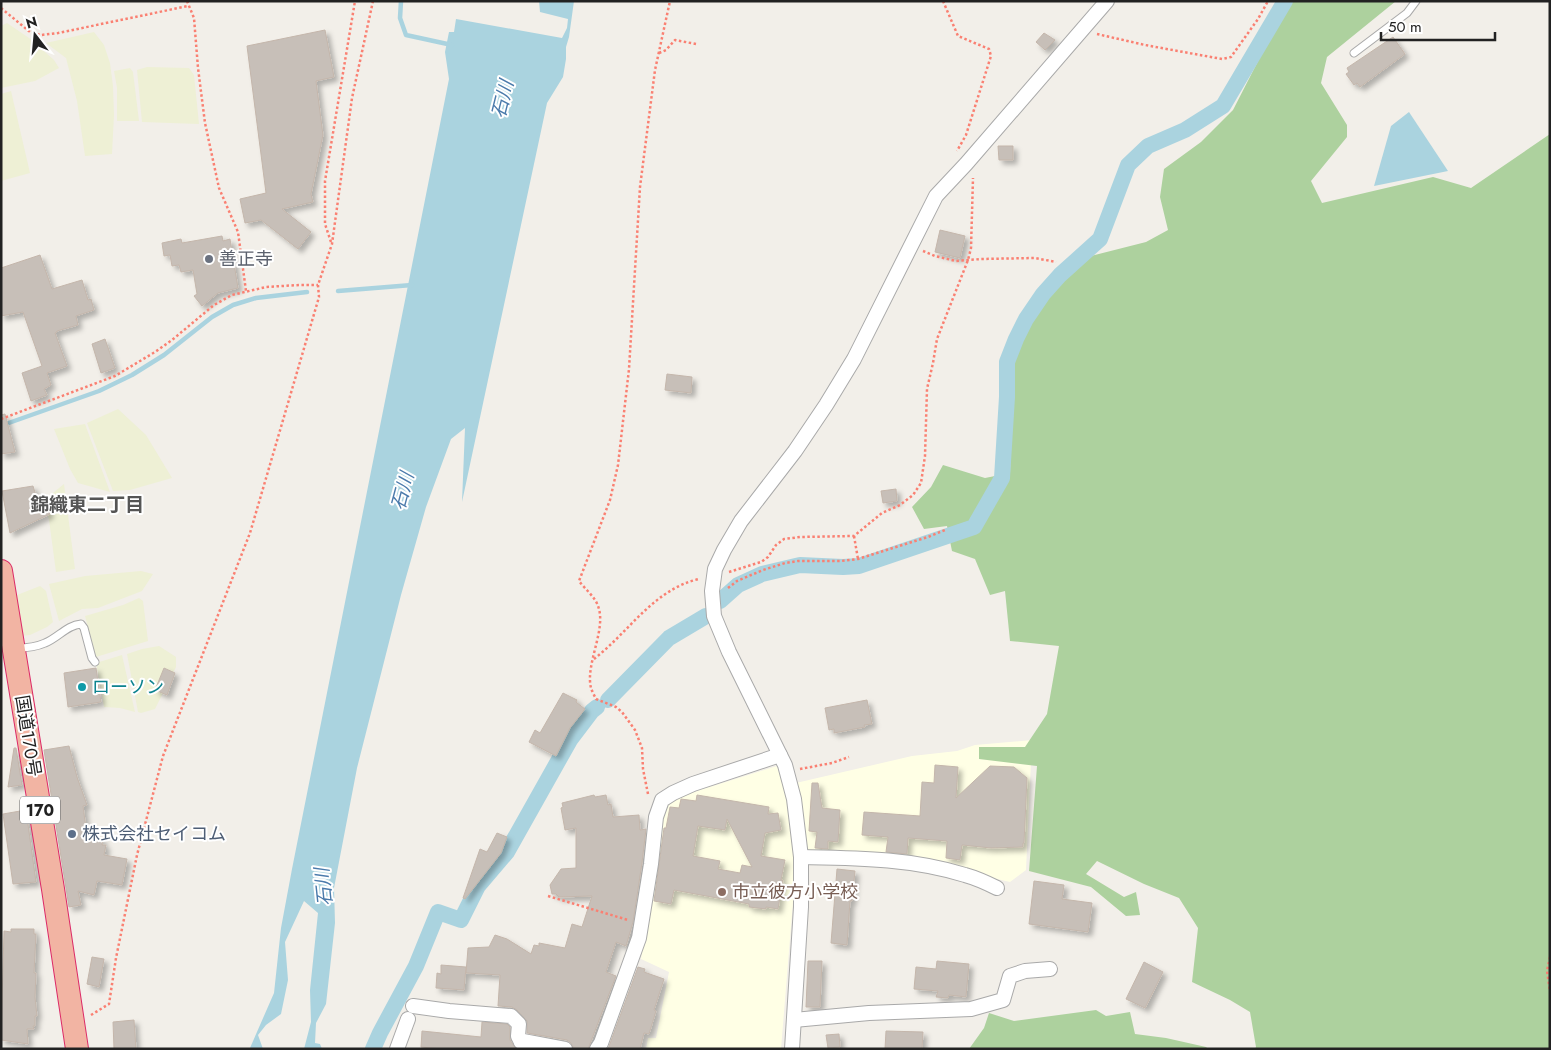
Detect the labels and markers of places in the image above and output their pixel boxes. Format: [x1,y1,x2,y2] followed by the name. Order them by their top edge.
[219,246,273,272] place label: 善正寺
[203,253,215,265] marker: 善正寺
[92,674,164,700] place label: ローソン
[76,681,88,693] marker: ローソン
[82,821,226,847] place label: 株式会社セイコム
[66,828,78,840] marker: 株式会社セイコム
[732,879,858,905] place label: 市立彼方小学校
[716,886,728,898] marker: 市立彼方小学校

